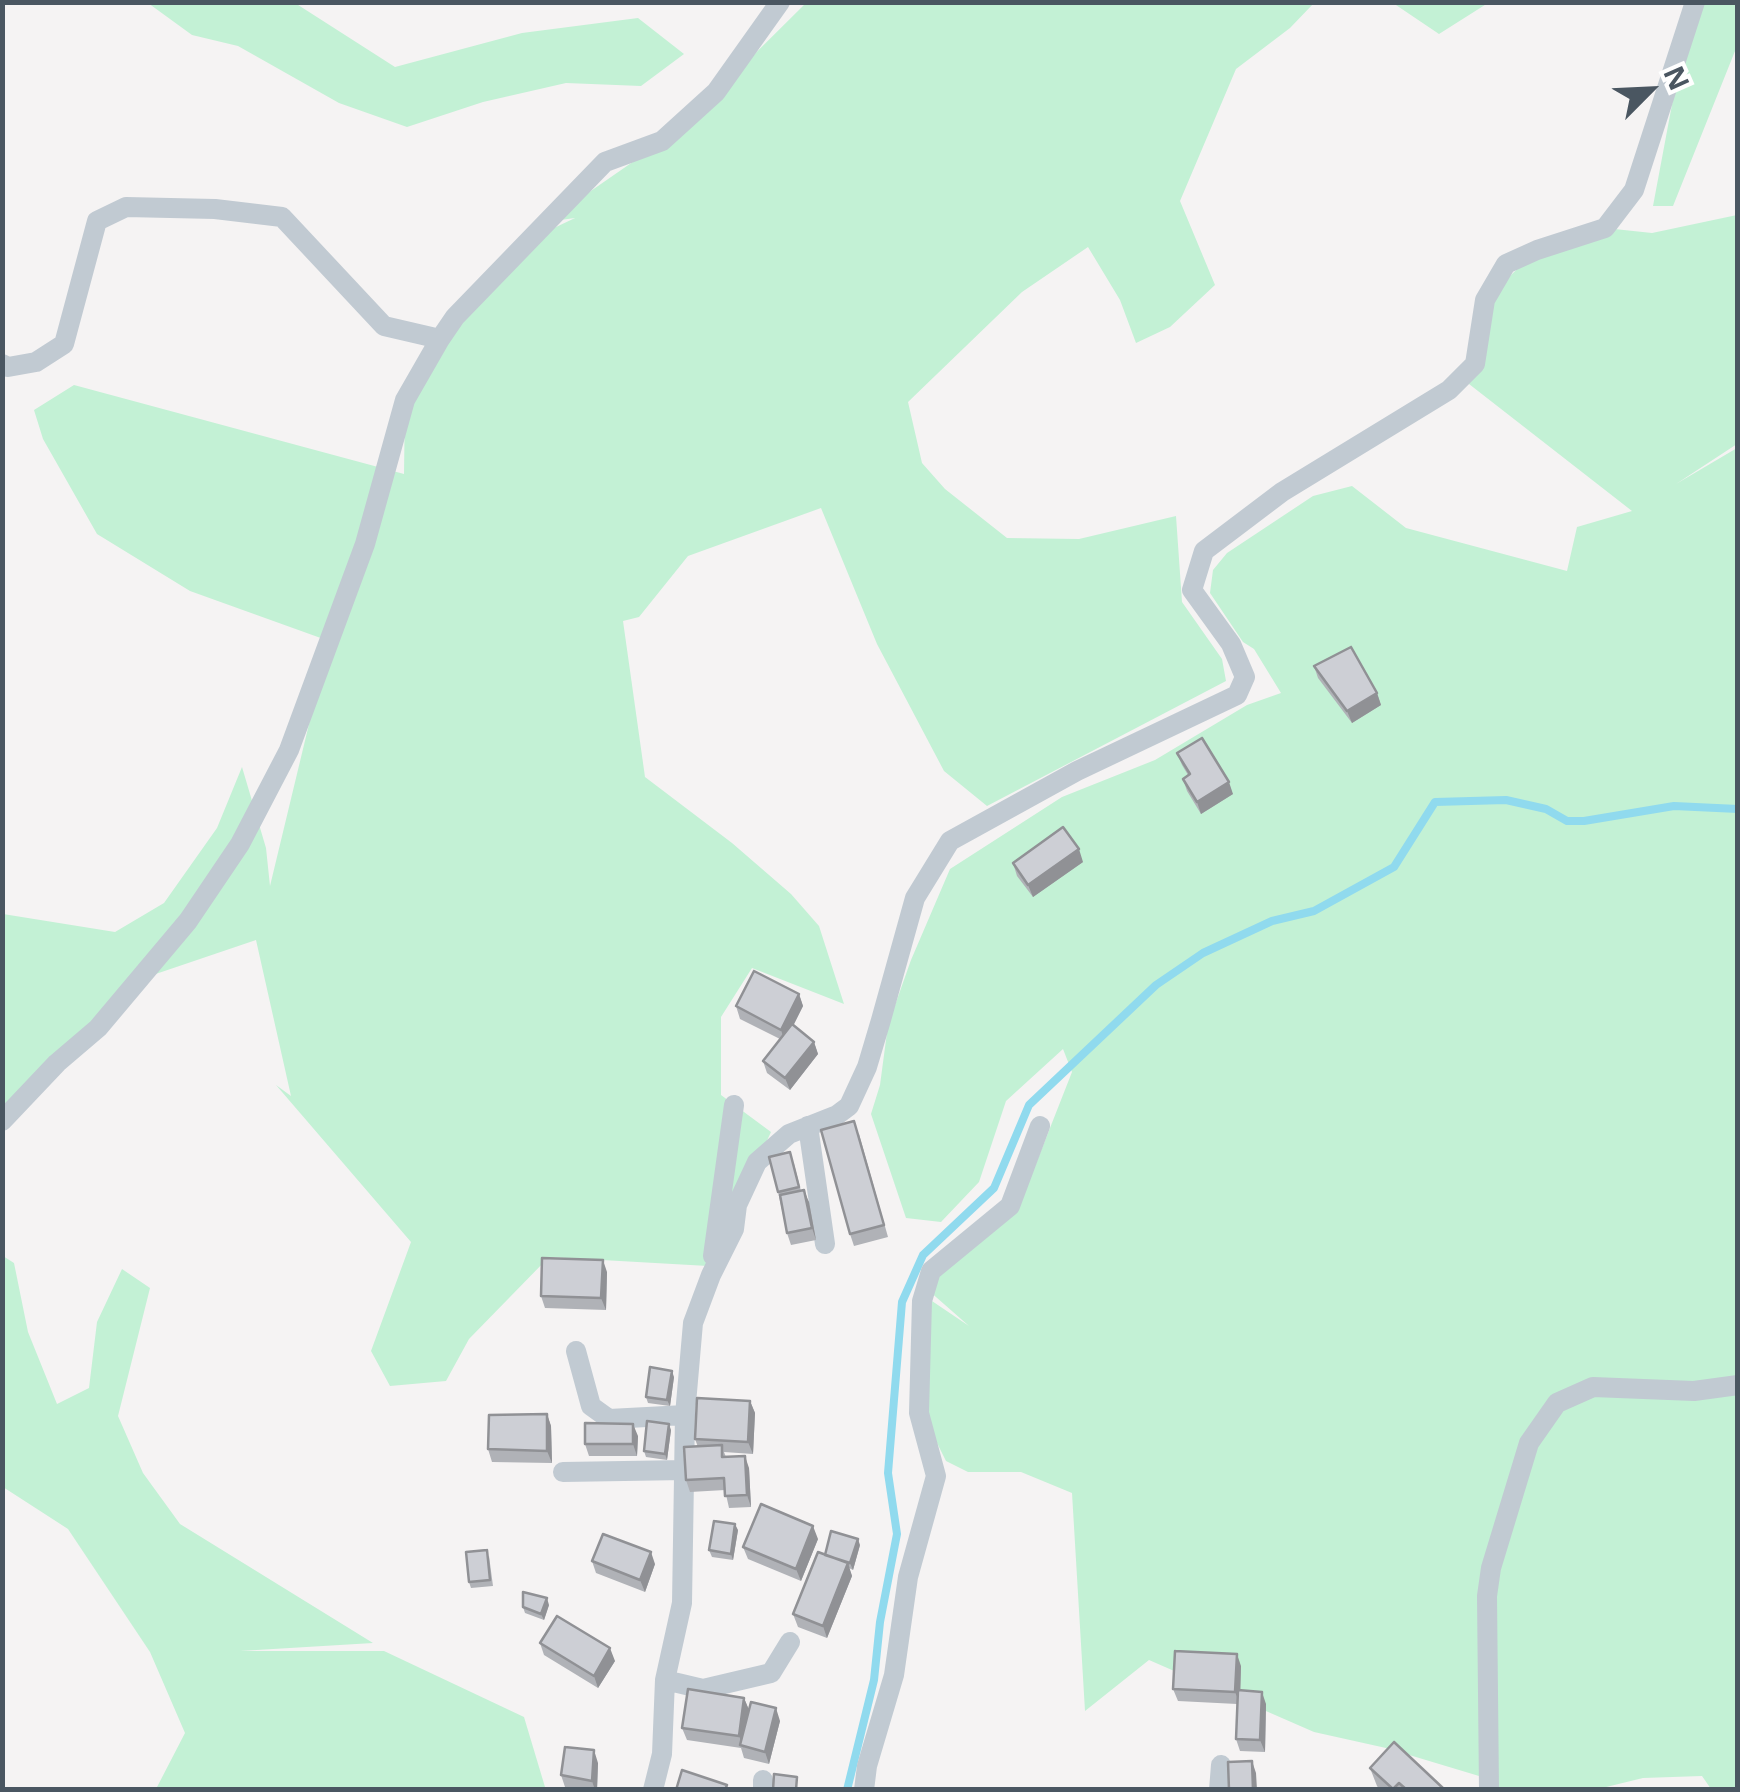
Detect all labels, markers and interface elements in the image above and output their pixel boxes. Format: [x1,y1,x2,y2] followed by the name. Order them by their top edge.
[1600,40,1700,140] north arrow
[1655,60,1699,96] text: N

